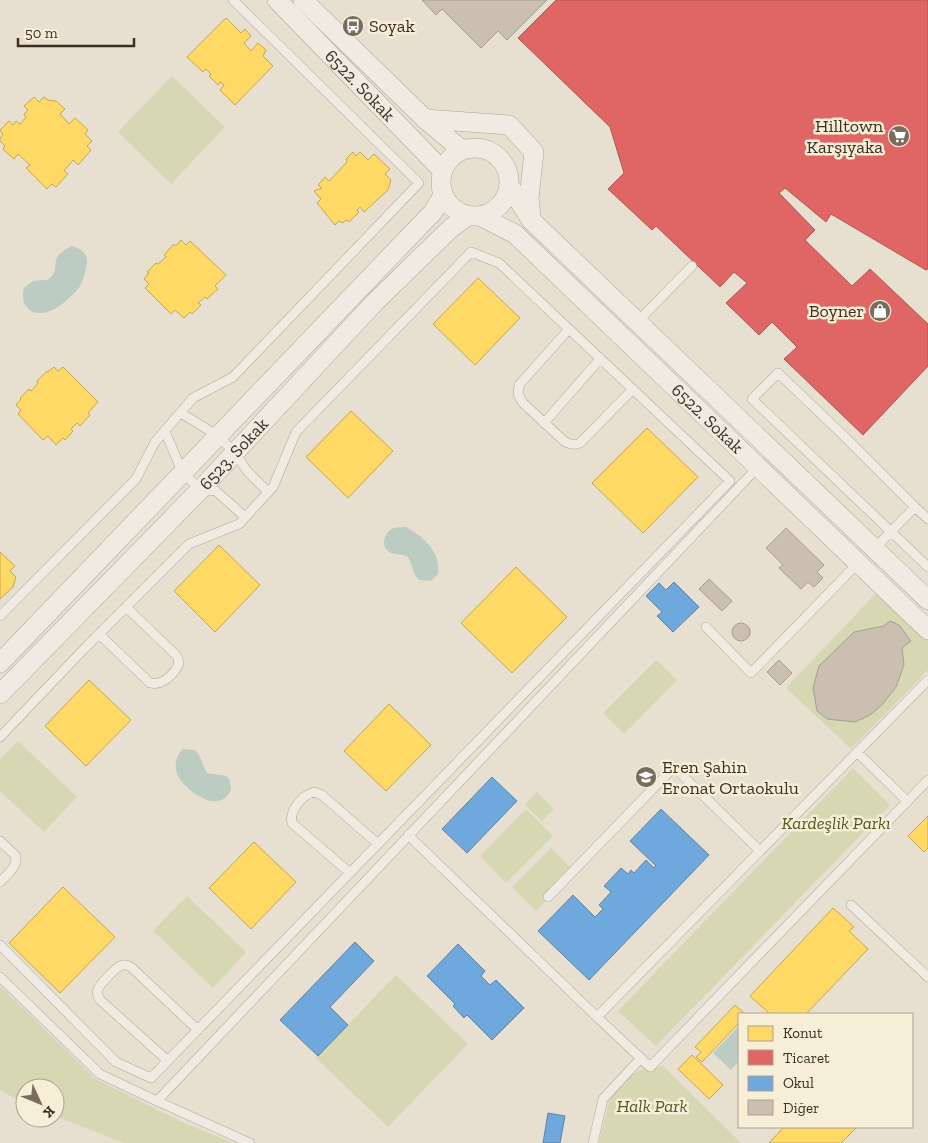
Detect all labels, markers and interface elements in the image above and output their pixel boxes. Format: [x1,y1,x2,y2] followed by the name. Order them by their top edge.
[341,14,365,38] bus stop icon: Soyak
[18,15,134,47] scale bar
[369,15,415,37] place label: Soyak
[25,24,58,42] text: 50 m
[320,45,400,126] street label: 6522. Sokak
[807,115,884,158] place label: Hilltown Karşıyaka
[887,124,911,148] supermarket icon: Hilltown Karşıyaka
[868,299,892,323] shop icon: Boyner
[809,300,864,322] place label: Boyner
[667,379,749,459] street label: 6522. Sokak
[195,413,273,495] street label: 6523. Sokak
[662,756,799,799] place label: Eren Şahin Eronat Ortaokulu
[634,765,658,789] school or university icon: Eren Şahin Eronat Ortaokulu
[781,812,891,834] park label: Kardeşlik Parkı
[738,1013,913,1128] legend
[783,1024,823,1042] text: Konut
[783,1049,830,1067] text: Ticaret
[783,1074,814,1092] text: Okul
[15,1078,65,1128] north arrow
[616,1095,688,1117] park label: Halk Park
[783,1099,819,1117] text: Diğer
[39,1102,58,1121] text: K

